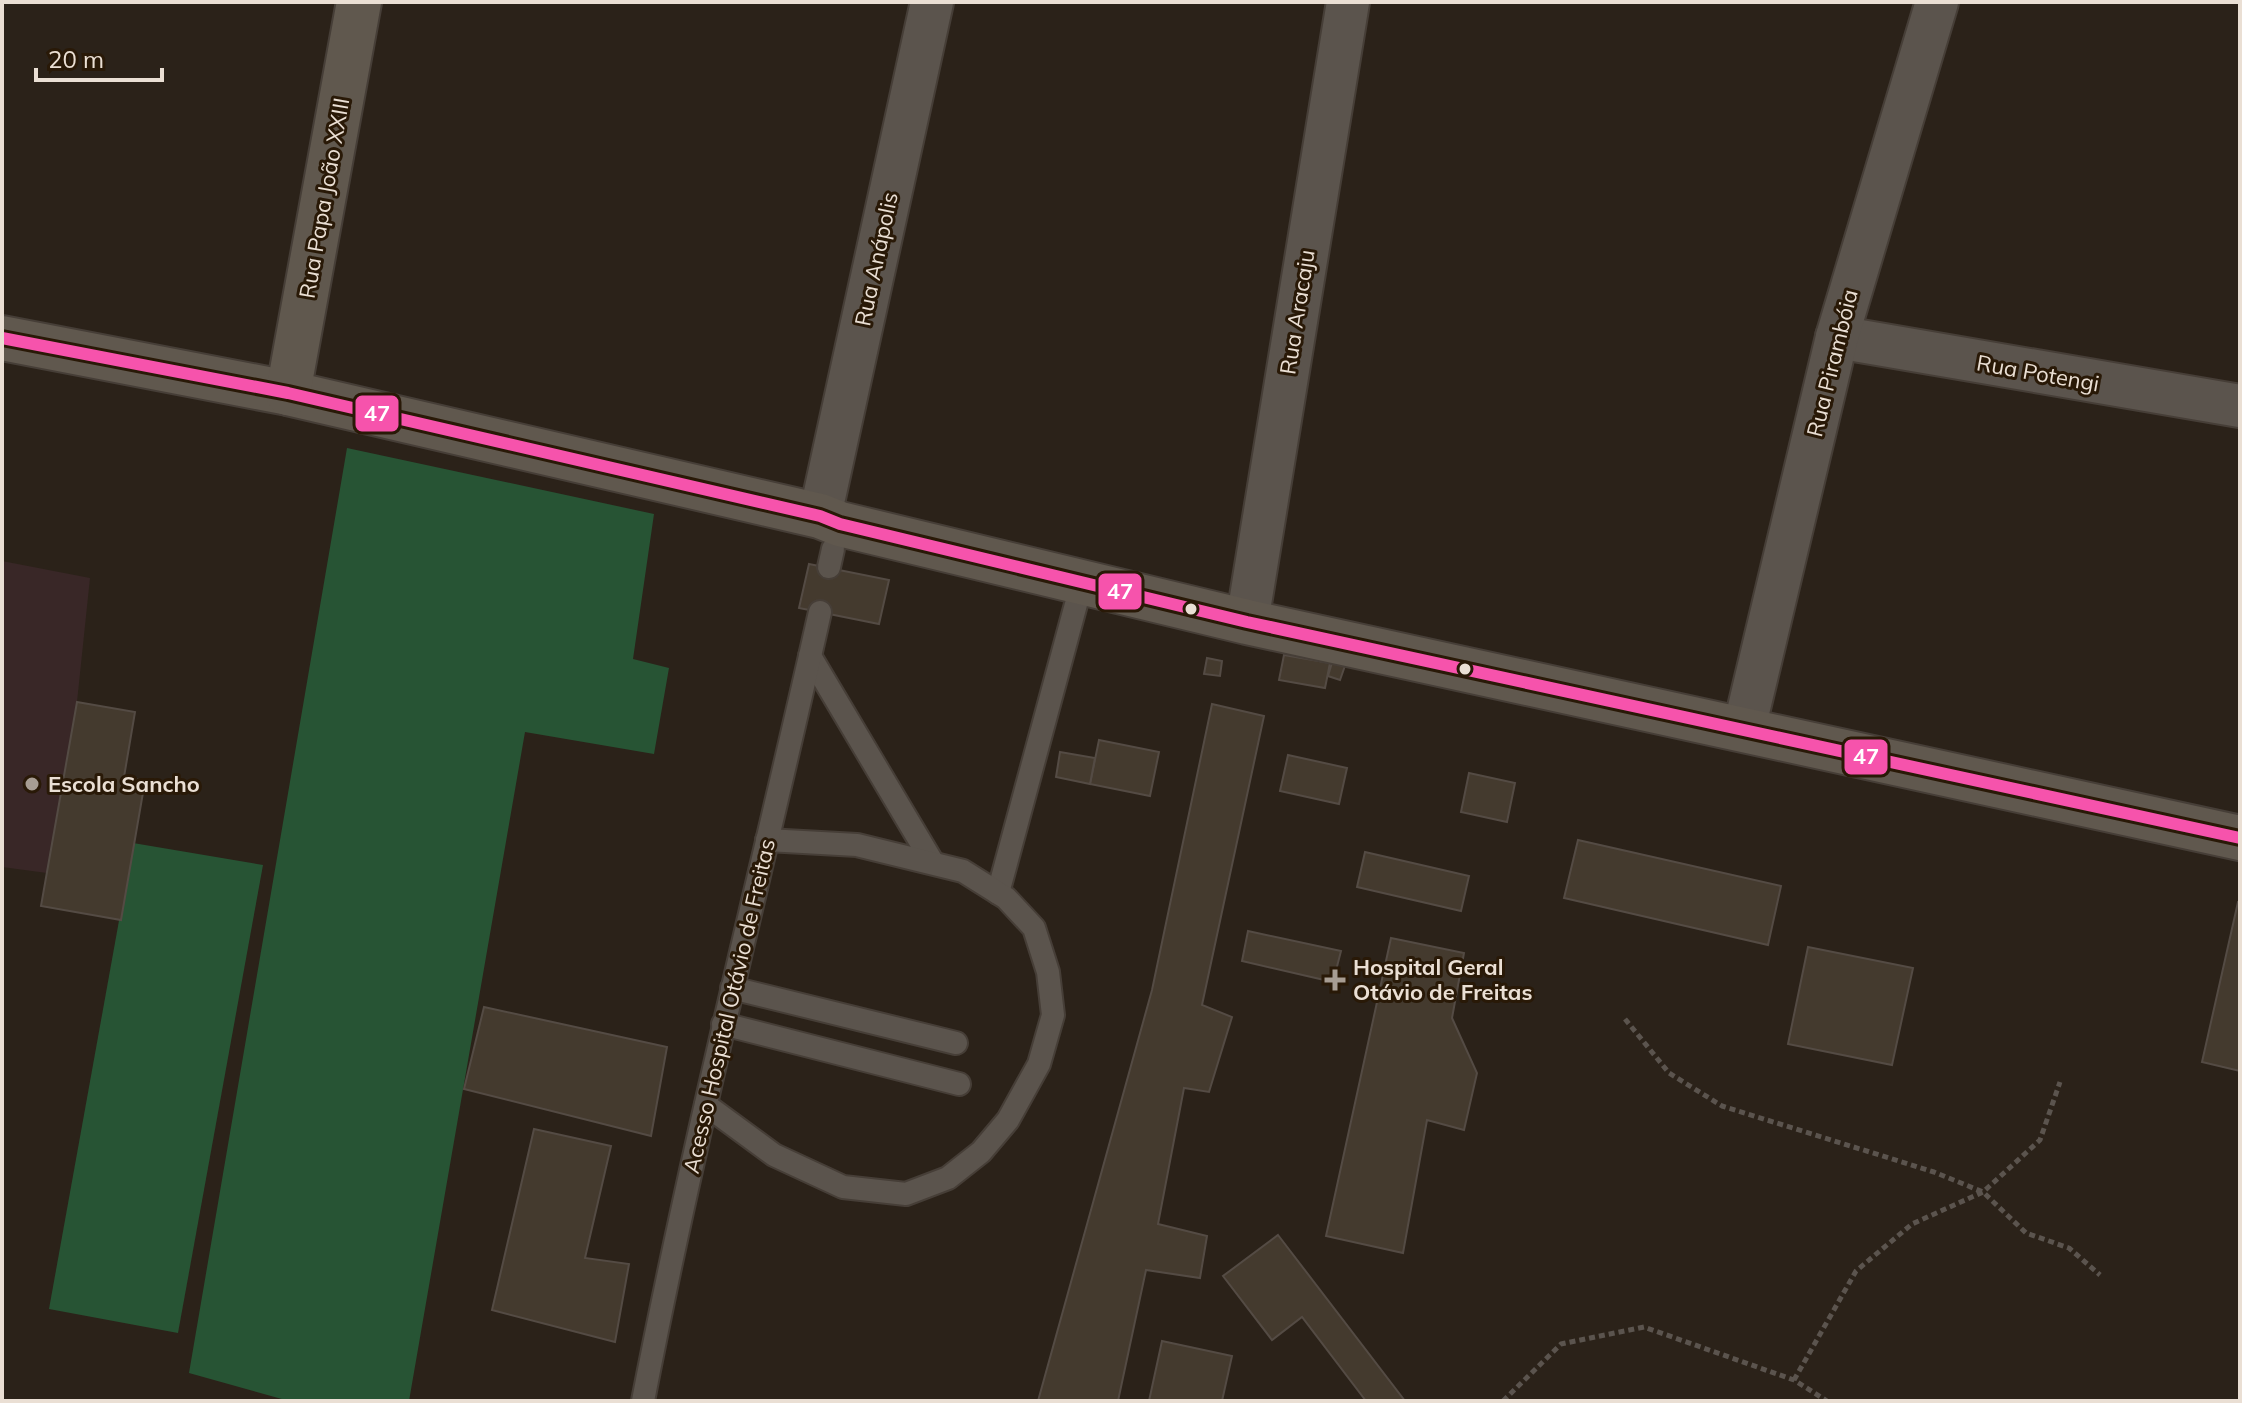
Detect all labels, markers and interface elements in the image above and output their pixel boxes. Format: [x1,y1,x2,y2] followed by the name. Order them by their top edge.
[36,32,162,82] scale bar
[48,44,104,74] text: 20 m
[293,96,355,300] street label: Rua Papa João XXIII
[848,189,904,329] street label: Rua Anápolis
[1273,248,1321,376] street label: Rua Aracaju
[1800,286,1864,440] street label: Rua Pirambóia
[1974,348,2102,398] street label: Rua Potengi
[354,394,400,433] line badge: 47
[364,399,390,427] text: 47
[1097,572,1143,611] line badge: 47
[1107,577,1133,605] text: 47
[1183,601,1199,617] unlabelled marker
[1457,661,1473,677] unlabelled marker
[1843,738,1889,776] line badge: 47
[1853,742,1879,770] text: 47
[48,770,200,798] place label: Escola Sancho
[23,775,41,793] marker: Escola Sancho
[677,836,781,1176] street label: Acesso Hospital Otávio de Freitas
[1353,953,1532,1006] place label: Hospital Geral Otávio de Freitas
[1324,969,1346,991] marker: Hospital Geral Otávio de Freitas

